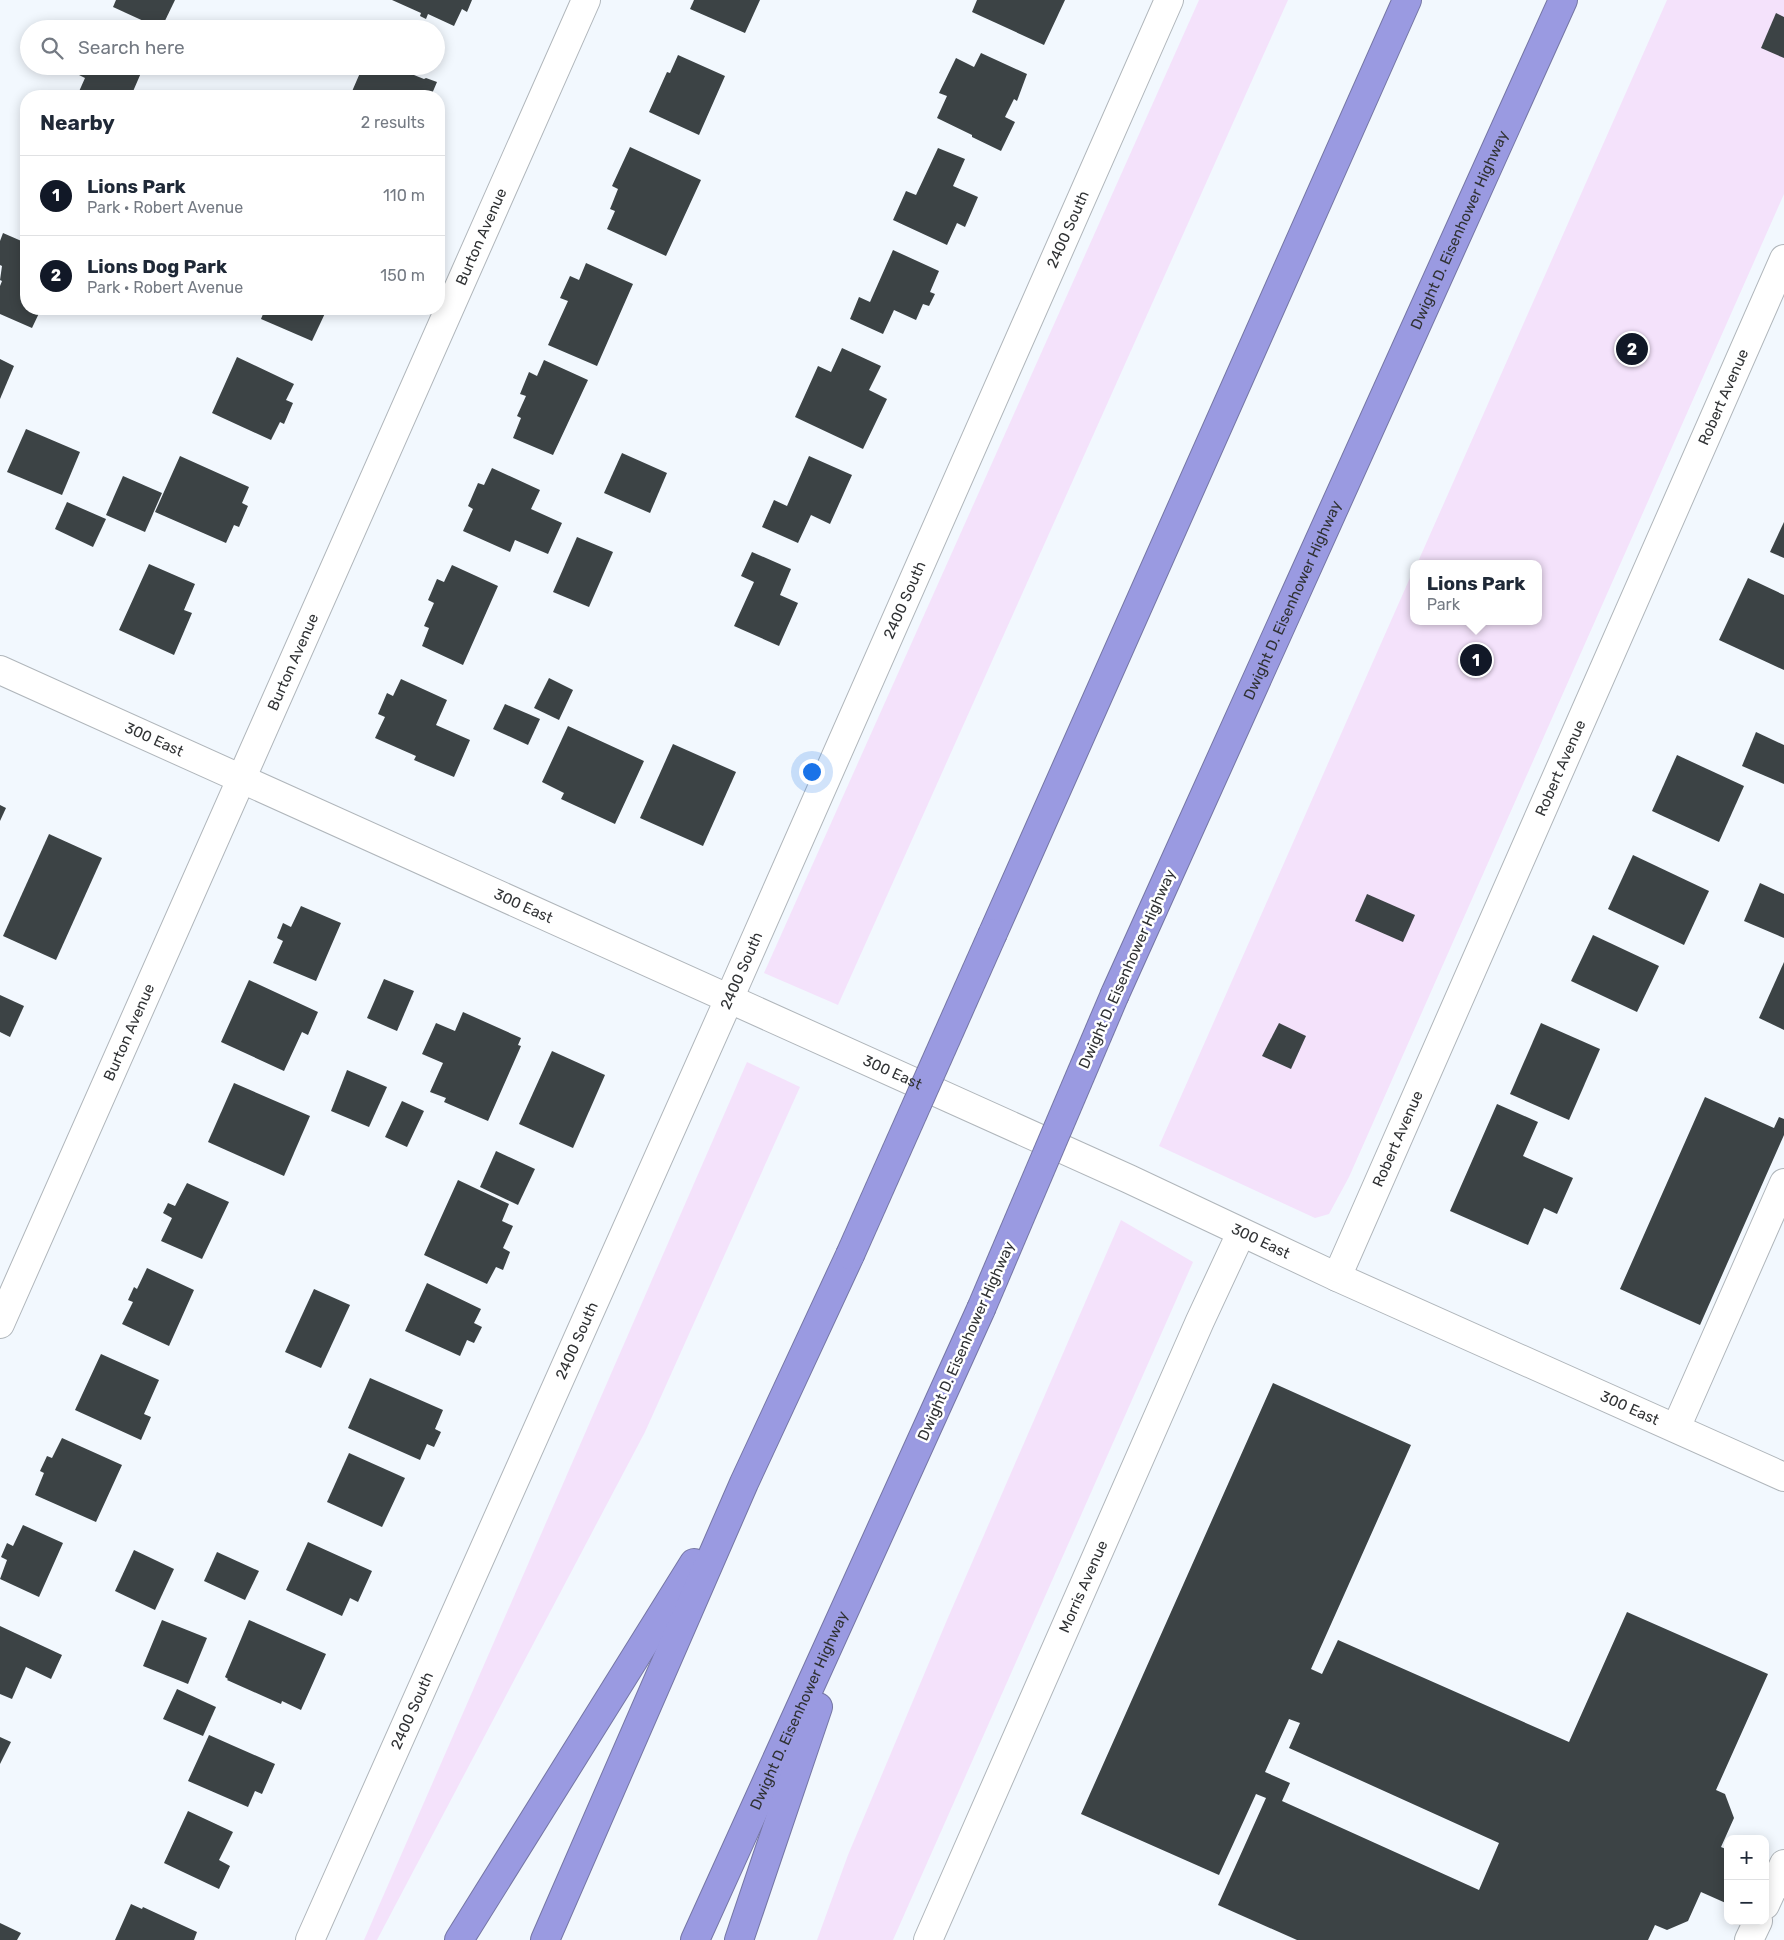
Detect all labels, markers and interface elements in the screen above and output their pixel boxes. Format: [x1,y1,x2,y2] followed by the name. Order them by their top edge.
[20,20,445,75] search box
[38,34,66,62] icon: search
[78,36,185,59] text: Search here
[40,110,115,135] text: Nearby
[361,113,425,132] text: 2 results
[1407,128,1512,332] street label: Dwight D. Eisenhower Highway
[87,175,186,198] text: Lions Park
[452,185,511,288] street label: Burton Avenue
[52,186,60,205] text: 1
[383,186,425,205] text: 110 m
[1043,188,1093,271] street label: 2400 South
[87,198,243,217] text: Park · Robert Avenue
[87,255,227,278] text: Lions Dog Park
[51,266,61,285] text: 2
[380,266,425,285] text: 150 m
[87,278,243,297] text: Park · Robert Avenue
[1616,330,1648,368] pin: 2
[1694,346,1752,448] street label: Robert Avenue
[1240,498,1345,703] street label: Dwight D. Eisenhower Highway
[880,559,930,642] street label: 2400 South
[1410,560,1542,625] popup
[1427,572,1525,595] text: Lions Park
[1427,595,1460,614] text: Park
[264,611,322,713] street label: Burton Avenue
[1460,641,1492,679] pin: 1
[1532,717,1590,819] street label: Robert Avenue
[122,718,186,761] street label: 300 East
[799,759,825,785] your location
[1075,867,1179,1071] street label: Dwight D. Eisenhower Highway
[491,885,556,927] street label: 300 East
[717,929,766,1012] street label: 2400 South
[100,981,158,1084] street label: Burton Avenue
[860,1051,925,1094] street label: 300 East
[1369,1088,1427,1190] street label: Robert Avenue
[1229,1220,1293,1263] street label: 300 East
[914,1239,1018,1443] street label: Dwight D. Eisenhower Highway
[552,1299,602,1382] street label: 2400 South
[1597,1387,1662,1429] street label: 300 East
[1055,1538,1111,1636] street label: Morris Avenue
[746,1608,852,1813] street label: Dwight D. Eisenhower Highway
[387,1669,437,1752] street label: 2400 South
[1724,1835,1769,1925] map controls
[1724,1835,1769,1880] button: +
[1724,1880,1769,1925] button: −

